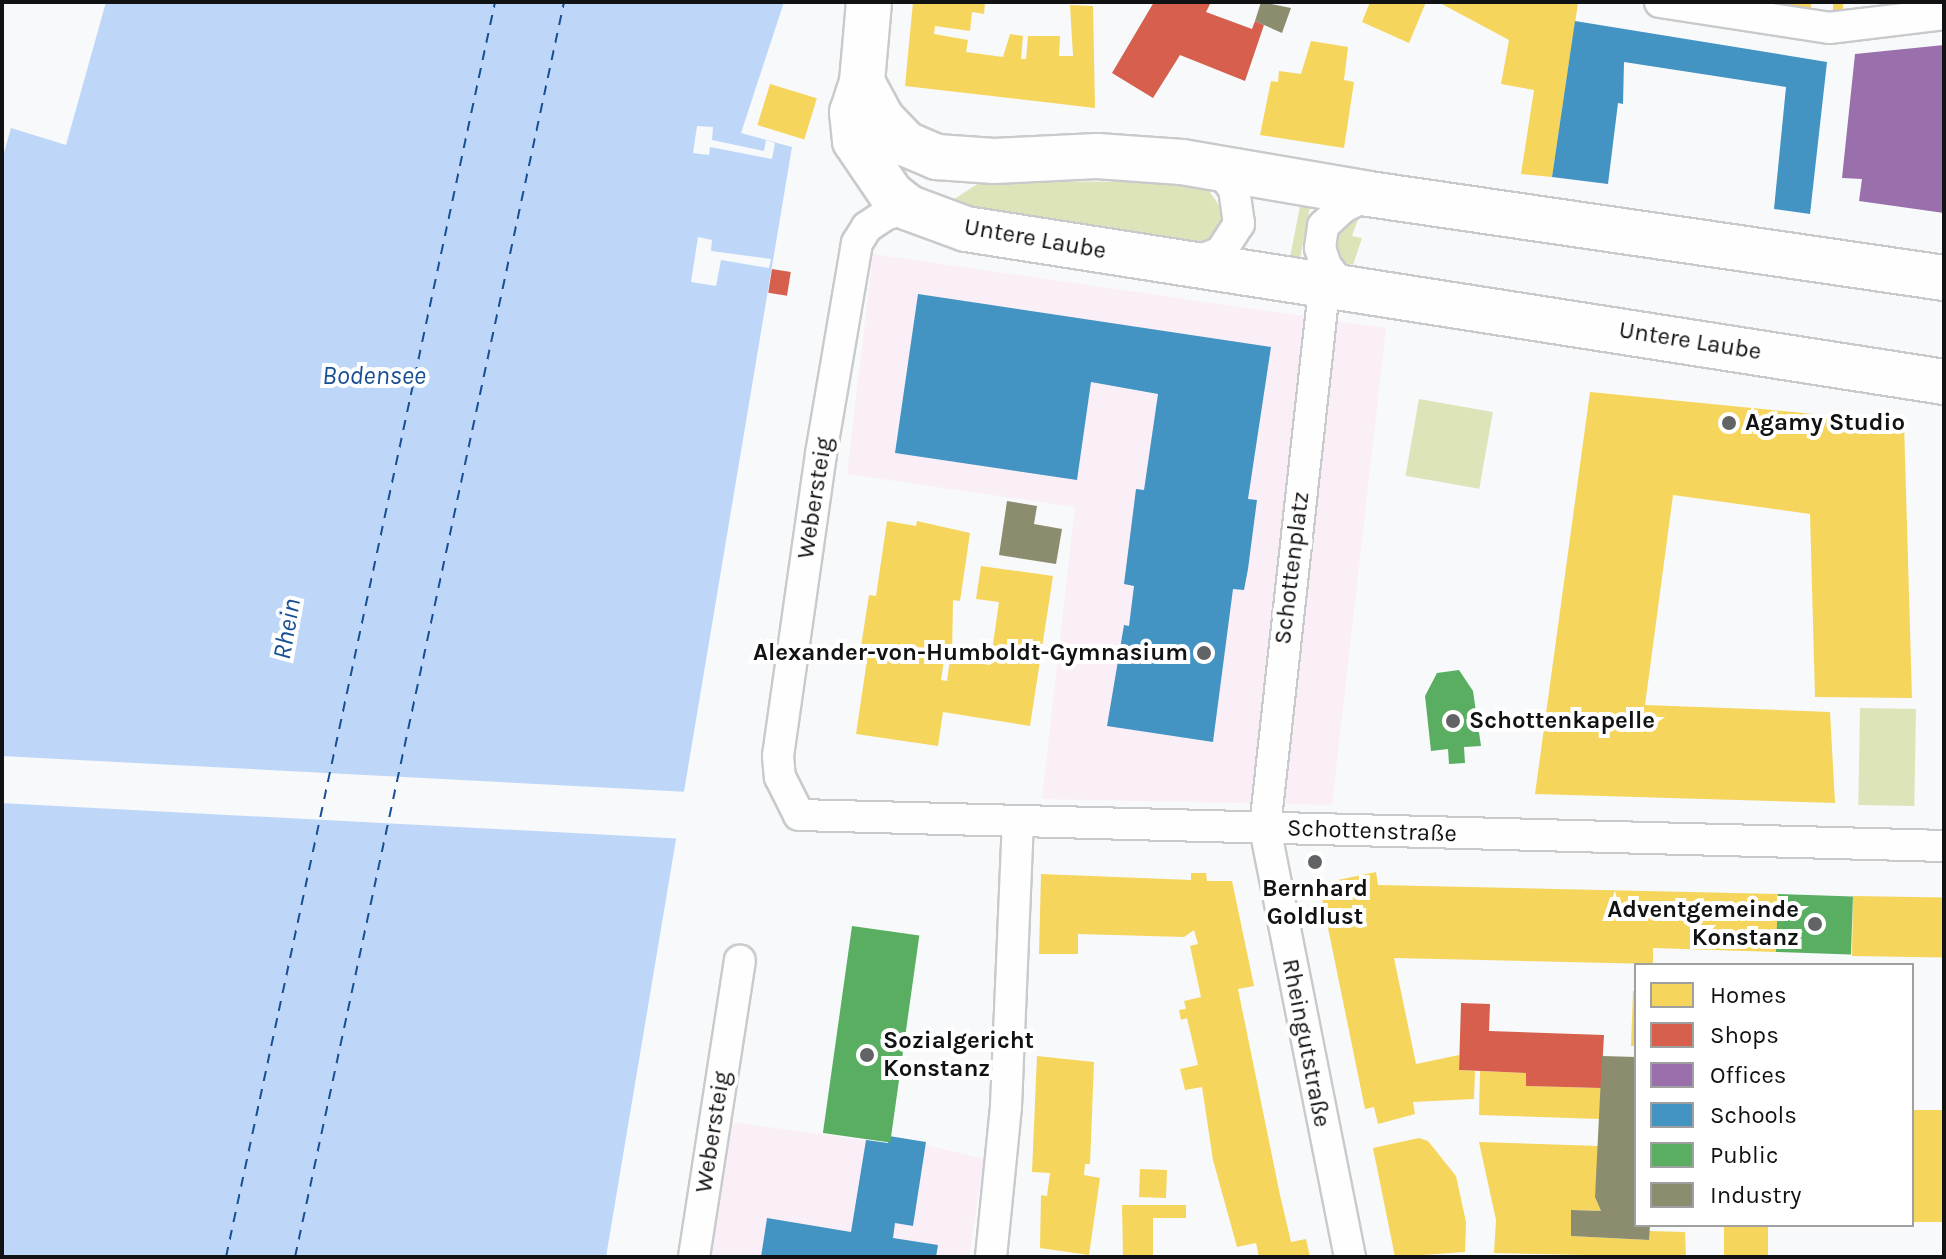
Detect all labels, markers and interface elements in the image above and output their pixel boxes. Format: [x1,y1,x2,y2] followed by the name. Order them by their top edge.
[962,212,1108,266] street label: Untere Laube
[1617,316,1763,366] street label: Untere Laube
[322,360,426,392] water label: Bodensee
[1745,409,1905,437] place label: Agamy Studio
[1720,414,1738,432] marker: Agamy Studio
[791,435,839,561] street label: Webersteig
[1268,490,1316,646] street label: Schottenplatz
[266,596,308,662] water label: Rhein
[753,639,1188,667] place label: Alexander-von-Humboldt-Gymnasium
[1195,644,1213,662] marker: Alexander-von-Humboldt-Gymnasium
[1469,707,1655,735] place label: Schottenkapelle
[1444,712,1462,730] marker: Schottenkapelle
[1287,814,1457,848] street label: Schottenstraße
[1306,853,1324,871] marker: Bernhard Goldlust
[1262,875,1368,931] place label: Bernhard Goldlust
[1607,896,1799,952] place label: Adventgemeinde Konstanz
[1806,915,1824,933] marker: Adventgemeinde Konstanz
[1276,956,1336,1130] street label: Rheingutstraße
[1634,963,1914,1227] legend
[1710,981,1787,1009] text: Homes
[1710,1021,1779,1049] text: Shops
[883,1027,1034,1083] place label: Sozialgericht Konstanz
[858,1046,876,1064] marker: Sozialgericht Konstanz
[1710,1061,1786,1089] text: Offices
[689,1069,737,1195] street label: Webersteig
[1710,1101,1797,1129] text: Schools
[1710,1141,1778,1169] text: Public
[1710,1181,1801,1209] text: Industry

